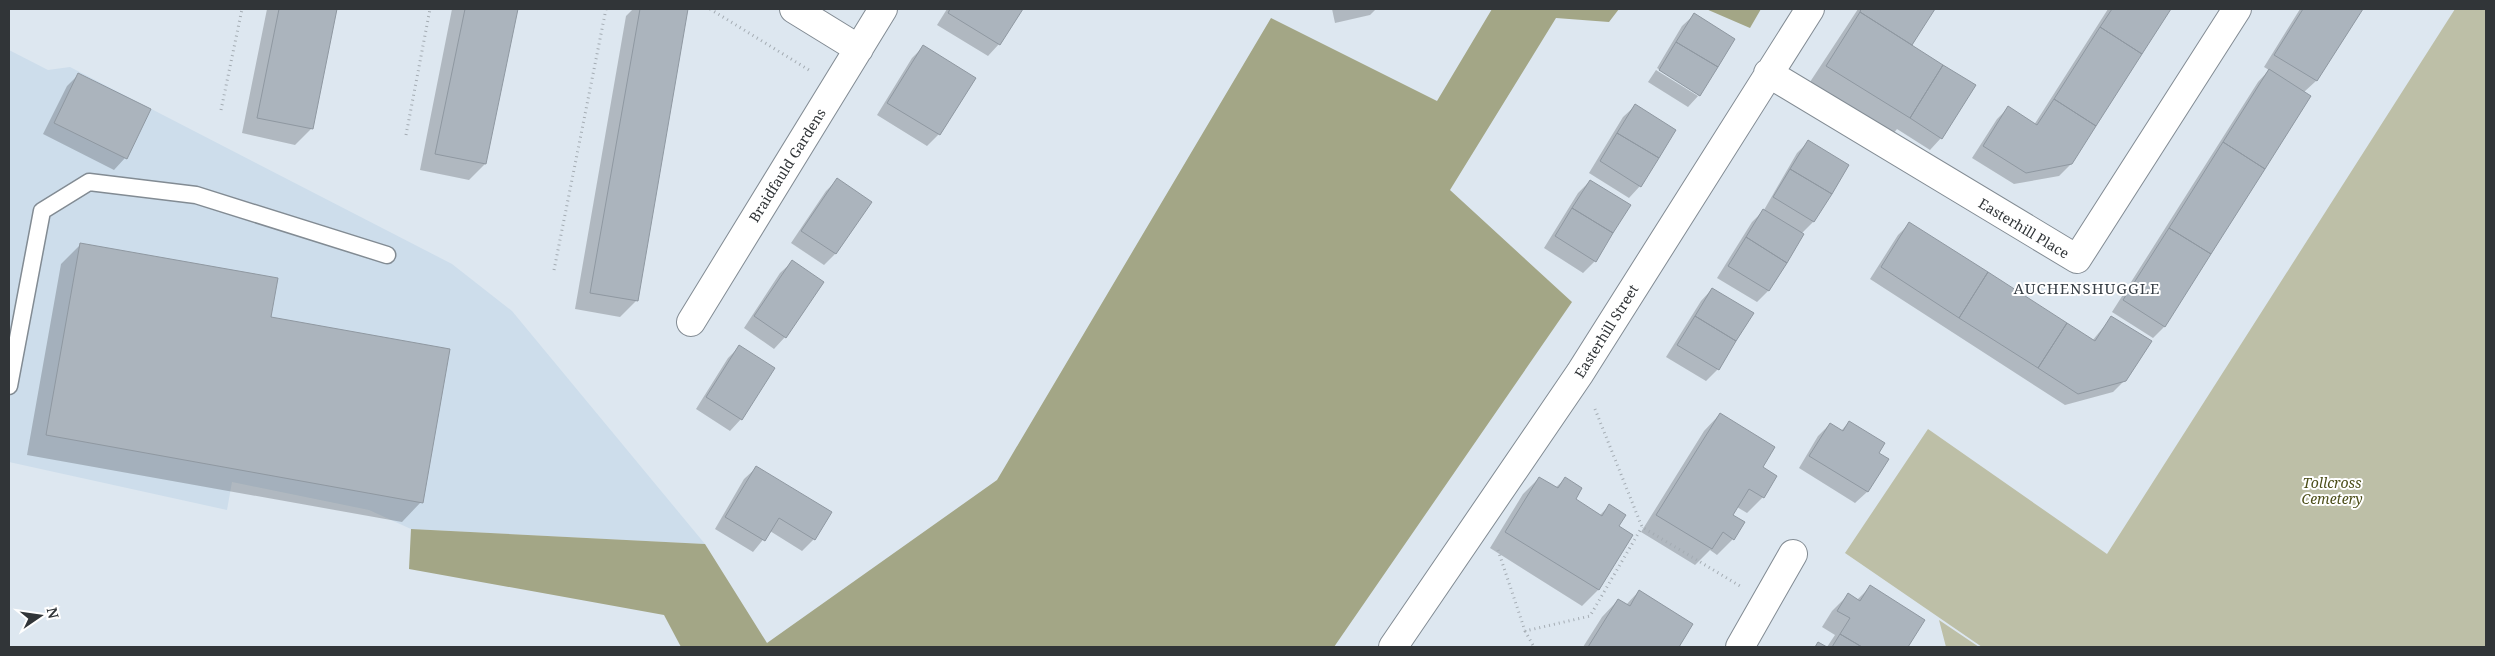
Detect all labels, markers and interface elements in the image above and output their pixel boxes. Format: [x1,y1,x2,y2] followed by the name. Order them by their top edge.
[744,104,830,226] street label: Braidfauld Gardens
[1975,193,2073,263] street label: Easterhill Place
[2014,278,2160,298] district label: AUCHENSHUGGLE
[1570,281,1642,381] street label: Easterhill Street
[2301,473,2363,508] park label: Tollcross Cemetery
[15,591,65,641] north arrow
[43,605,64,620] text: N

